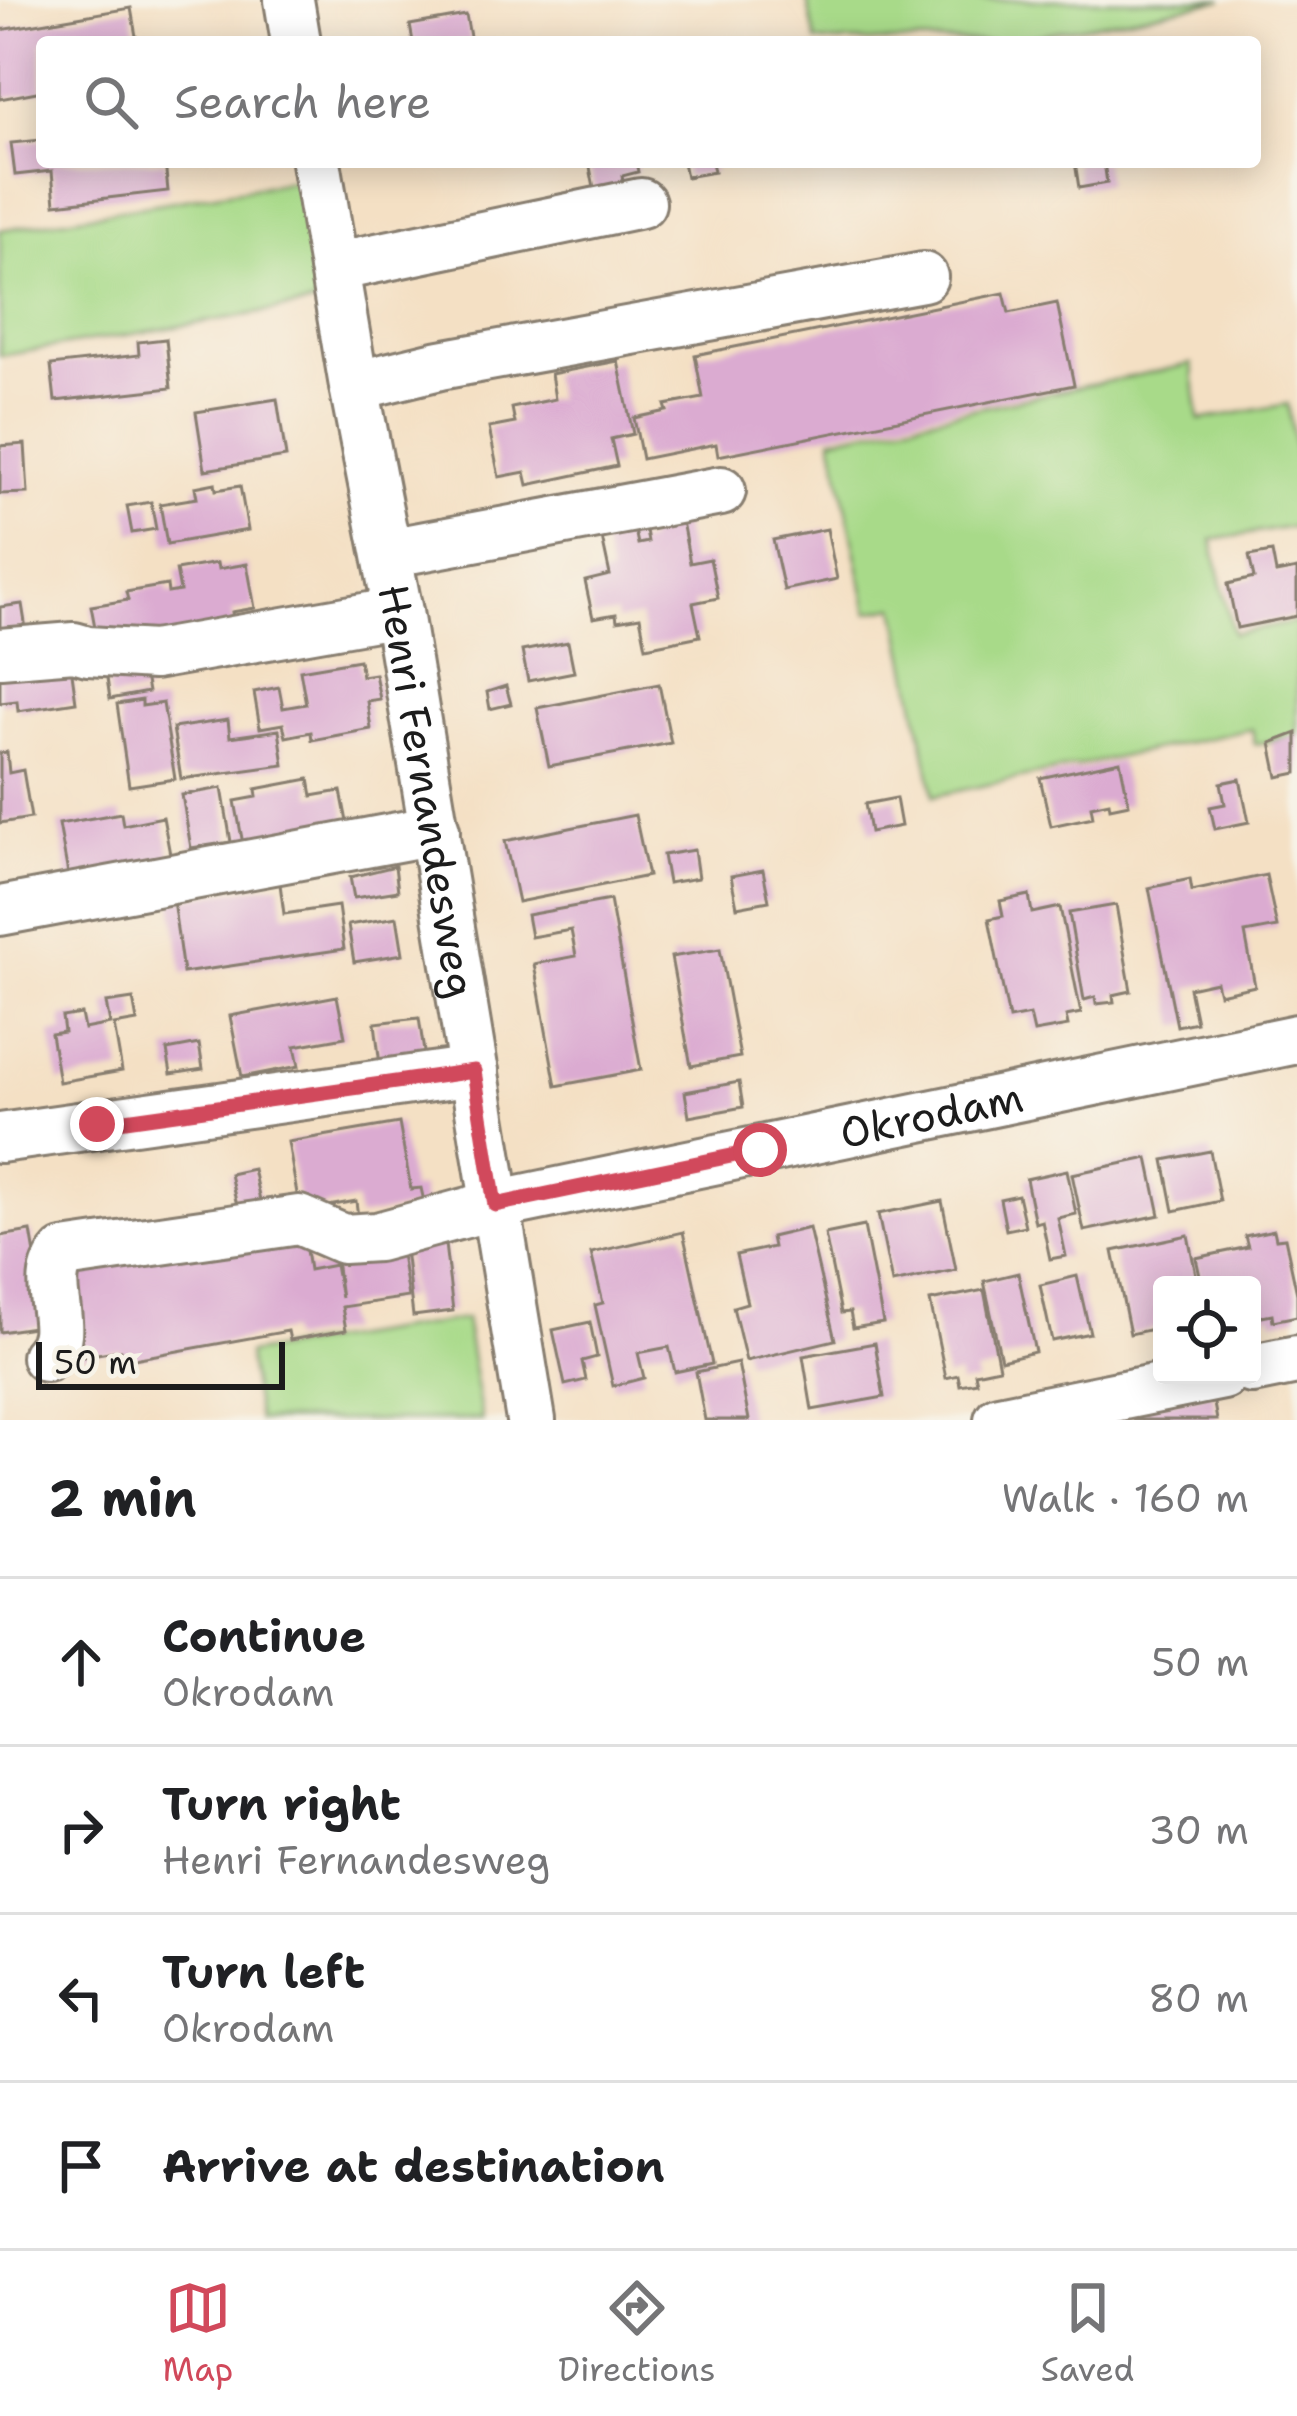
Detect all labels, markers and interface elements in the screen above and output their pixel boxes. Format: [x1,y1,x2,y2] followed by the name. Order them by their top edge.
[36,36,1261,168] search box
[78,69,144,135] icon: search
[174,72,431,132] text: Search here
[365,580,489,1002] street label: Henri Fernandesweg
[835,1068,1028,1161] street label: Okrodam
[70,1097,124,1151] route end
[733,1123,787,1177] route start
[1153,1276,1261,1384] map controls
[1153,1276,1261,1384] button: locate
[36,1336,285,1389] scale bar
[54,1340,137,1385] text: 50 m
[48,1464,197,1532] text: 2 min
[1002,1472,1249,1524] text: Walk · 160 m
[162,1606,366,1666] text: Continue
[48,1629,114,1695] icon: ahead
[1151,1636,1249,1688] text: 50 m
[162,1666,334,1718] text: Okrodam
[162,1774,401,1834] text: Turn right
[48,1797,114,1863] icon: right
[1148,1804,1249,1856] text: 30 m
[162,1834,550,1886] text: Henri Fernandesweg
[162,1942,365,2002] text: Turn left
[48,1965,114,2031] icon: left
[1148,1972,1249,2024] text: 80 m
[162,2002,334,2054] text: Okrodam
[48,2133,114,2199] icon: arrive
[162,2136,665,2196] text: Arrive at destination
[163,2275,233,2392] tab: Map
[558,2275,716,2392] tab: Directions
[1041,2275,1134,2392] tab: Saved

